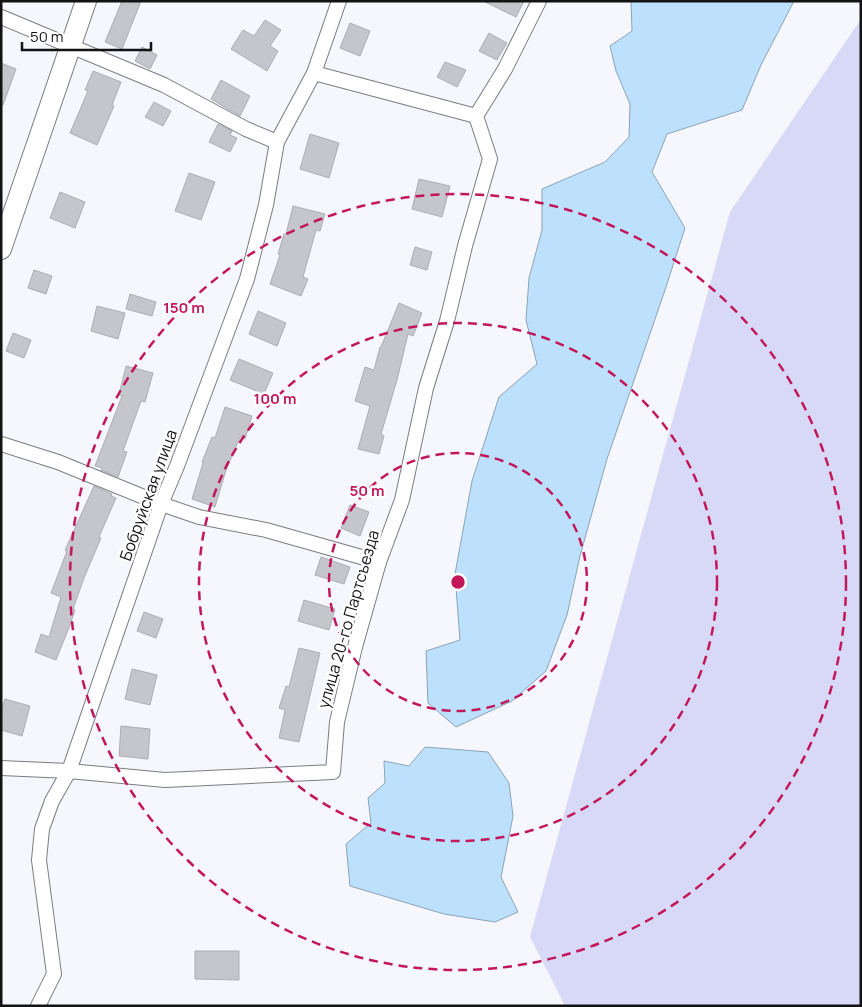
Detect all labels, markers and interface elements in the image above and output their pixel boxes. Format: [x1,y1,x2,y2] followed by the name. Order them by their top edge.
[22,20,151,52] scale bar
[30,26,64,47] text: 50 m
[163,297,205,318] text: 150 m
[254,388,296,409] text: 100 m
[114,426,182,564] street label: Бобруйская улица
[349,480,385,501] text: 50 m
[312,527,384,711] street label: улица 20-го Партсъезда
[449,573,467,591] centre of rings

